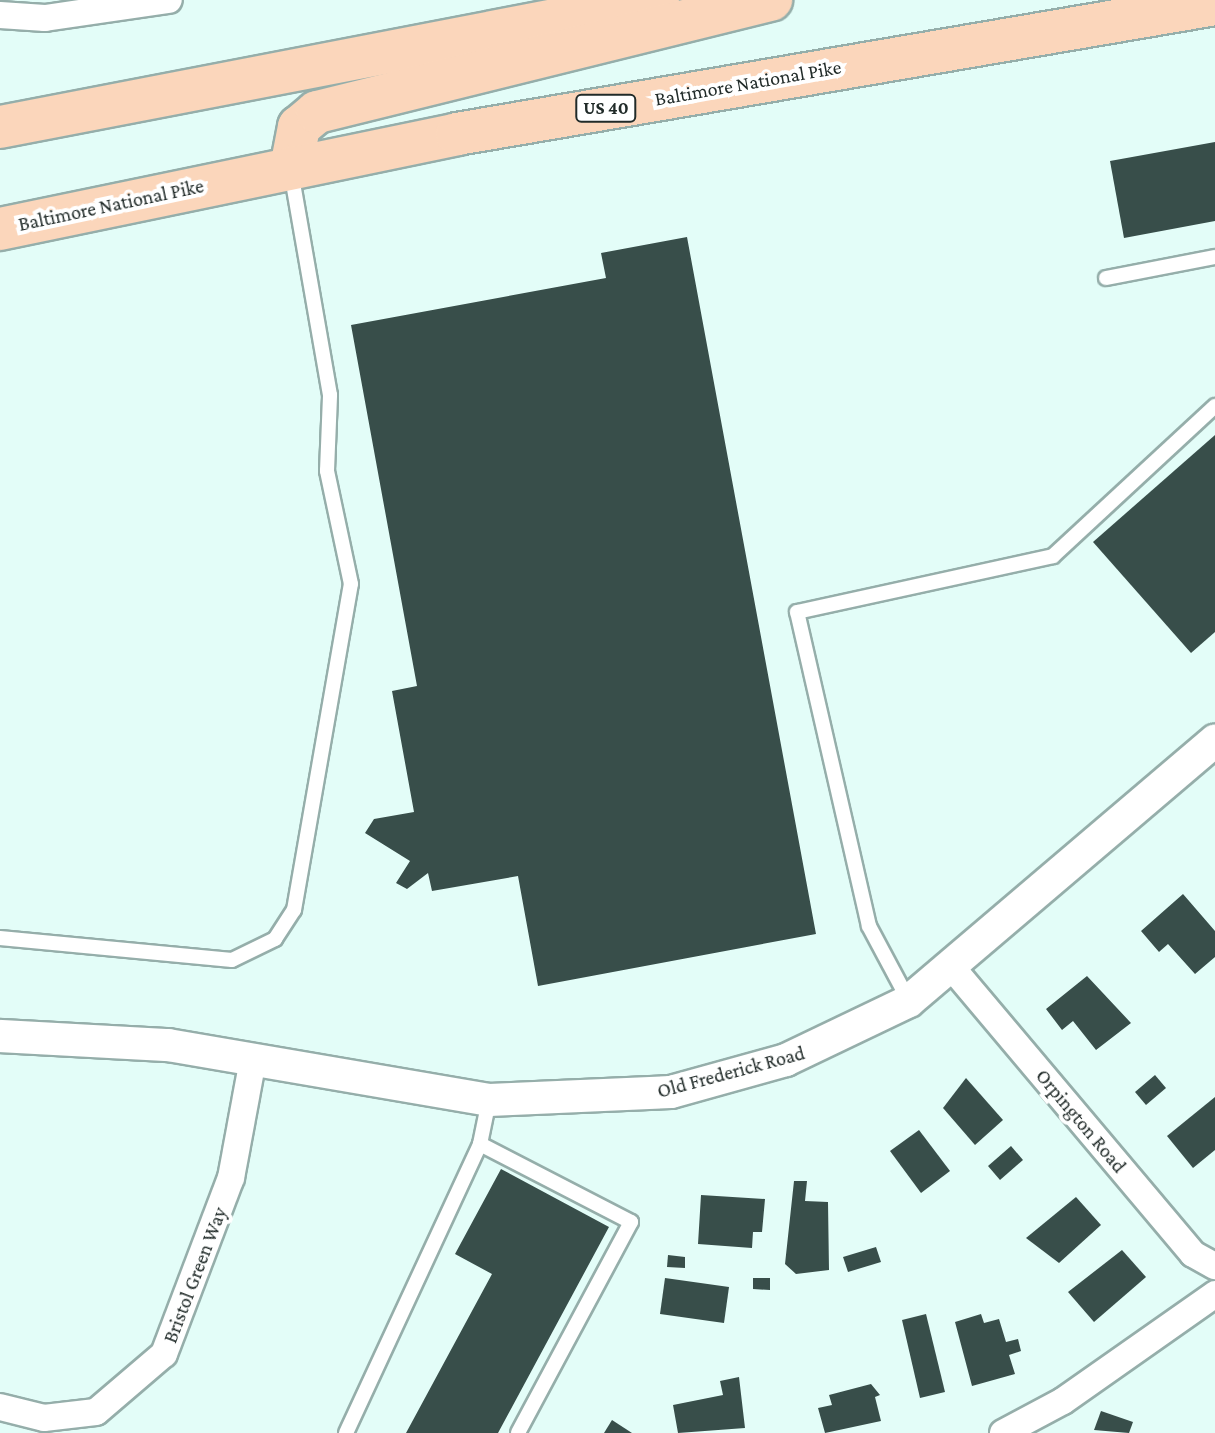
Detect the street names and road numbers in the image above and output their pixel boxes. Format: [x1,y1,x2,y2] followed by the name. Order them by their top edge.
[653,55,843,111] street label: Baltimore National Pike
[574,94,638,122] road number: US 40
[16,174,206,236] street label: Baltimore National Pike
[655,1041,807,1103] street label: Old Frederick Road
[1031,1064,1131,1178] street label: Orpington Road
[158,1204,232,1346] street label: Bristol Green Way

